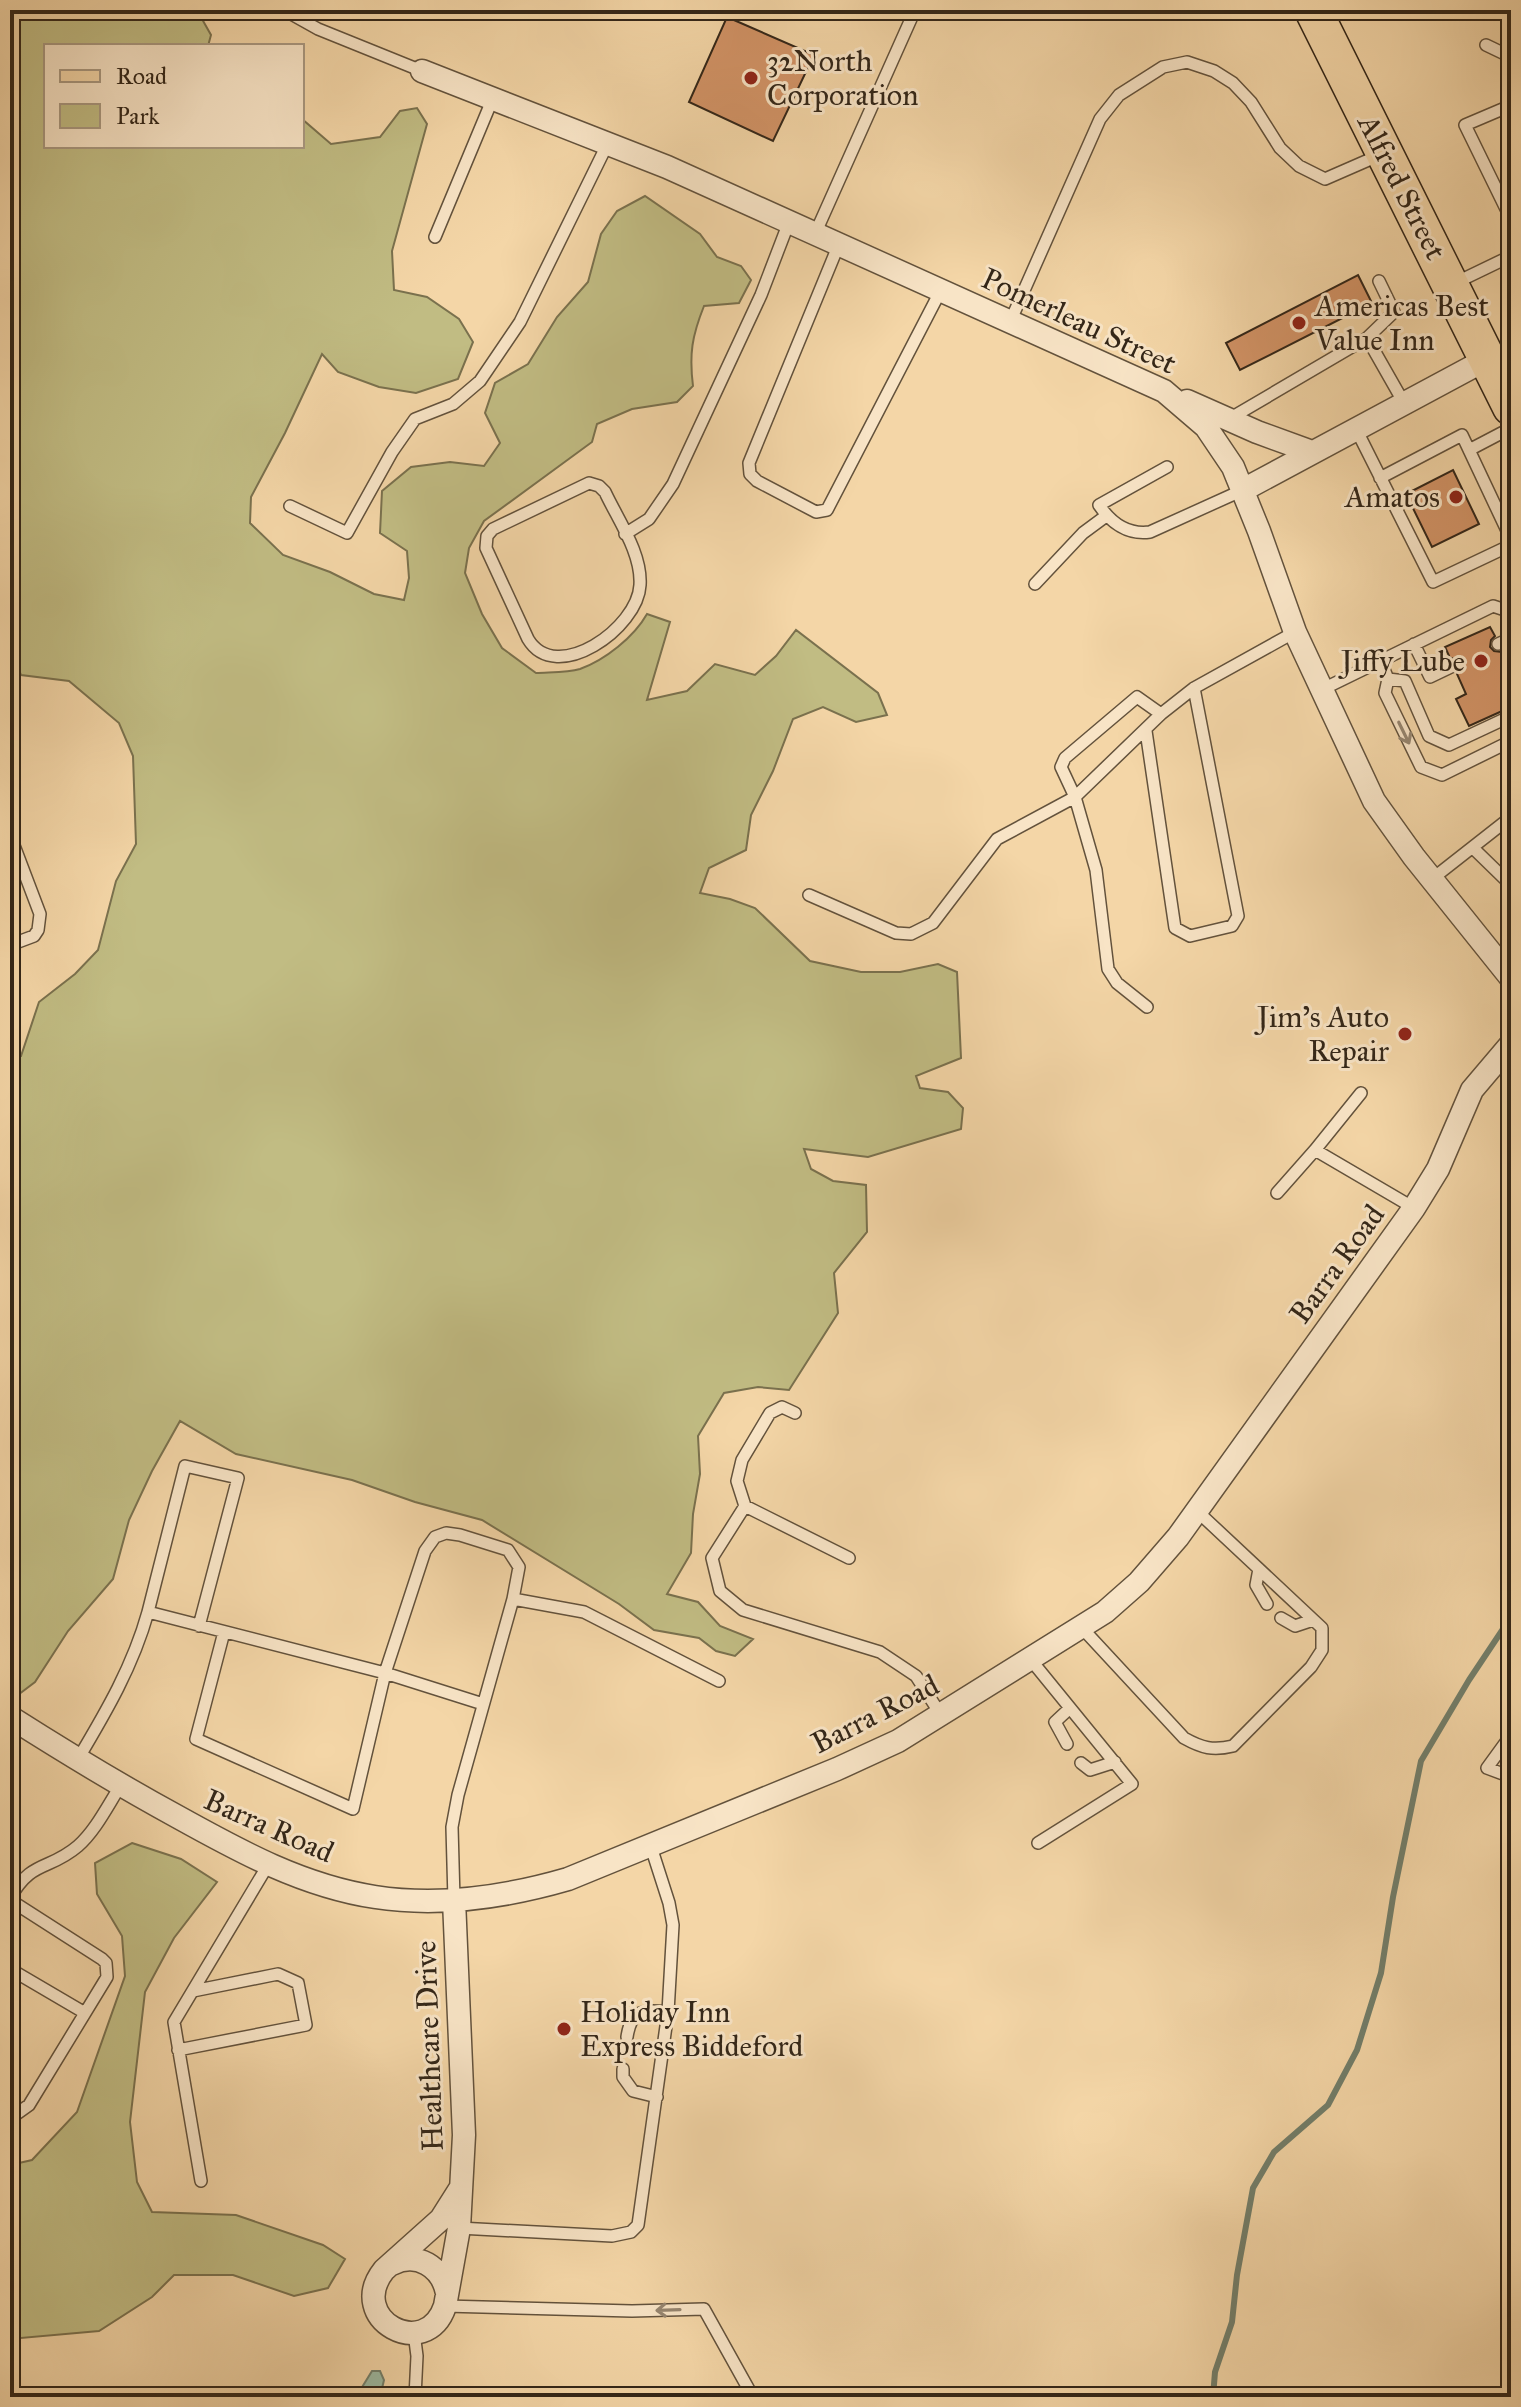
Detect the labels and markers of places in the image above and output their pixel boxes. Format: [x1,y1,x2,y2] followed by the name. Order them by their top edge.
[767,43,918,113] place label: 32North Corporation
[742,69,760,87] marker: 32North Corporation
[1313,288,1489,358] place label: Americas Best Value Inn
[1290,314,1308,332] marker: Americas Best Value Inn
[1343,479,1440,515] place label: Amatos
[1447,488,1465,506] marker: Amatos
[1338,643,1465,679] place label: Jiffy Lube
[1472,652,1490,670] marker: Jiffy Lube
[1254,999,1390,1069] place label: Jim's Auto Repair
[1396,1025,1414,1043] marker: Jim's Auto Repair
[580,1994,803,2064] place label: Holiday Inn Express Biddeford
[555,2020,573,2038] marker: Holiday Inn Express Biddeford

